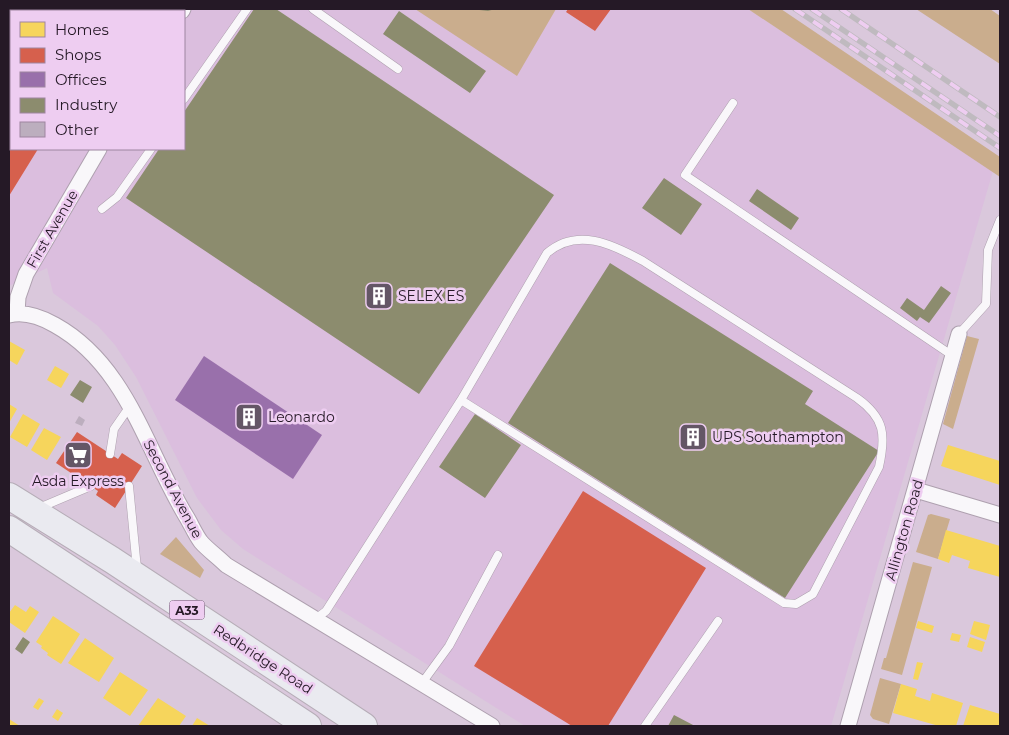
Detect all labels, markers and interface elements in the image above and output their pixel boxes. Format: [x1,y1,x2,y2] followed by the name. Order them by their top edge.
[10,10,185,150] legend
[55,20,109,39] text: Homes
[55,45,101,64] text: Shops
[55,70,107,89] text: Offices
[55,95,118,114] text: Industry
[55,120,99,139] text: Other
[22,187,82,271] street label: First Avenue
[364,281,394,311] building icon: SELEX ES
[398,287,464,305] place label: SELEX ES
[234,402,264,432] building icon: Leonardo
[268,408,335,426] place label: Leonardo
[678,422,708,452] building icon: UPS Southampton
[712,428,844,446] place label: UPS Southampton
[139,437,207,541] street label: Second Avenue
[63,440,93,470] supermarket icon: Asda Express
[32,472,124,490] place label: Asda Express
[881,477,927,583] street label: Allington Road
[170,600,204,620] road number: A33
[210,620,316,698] street label: Redbridge Road

